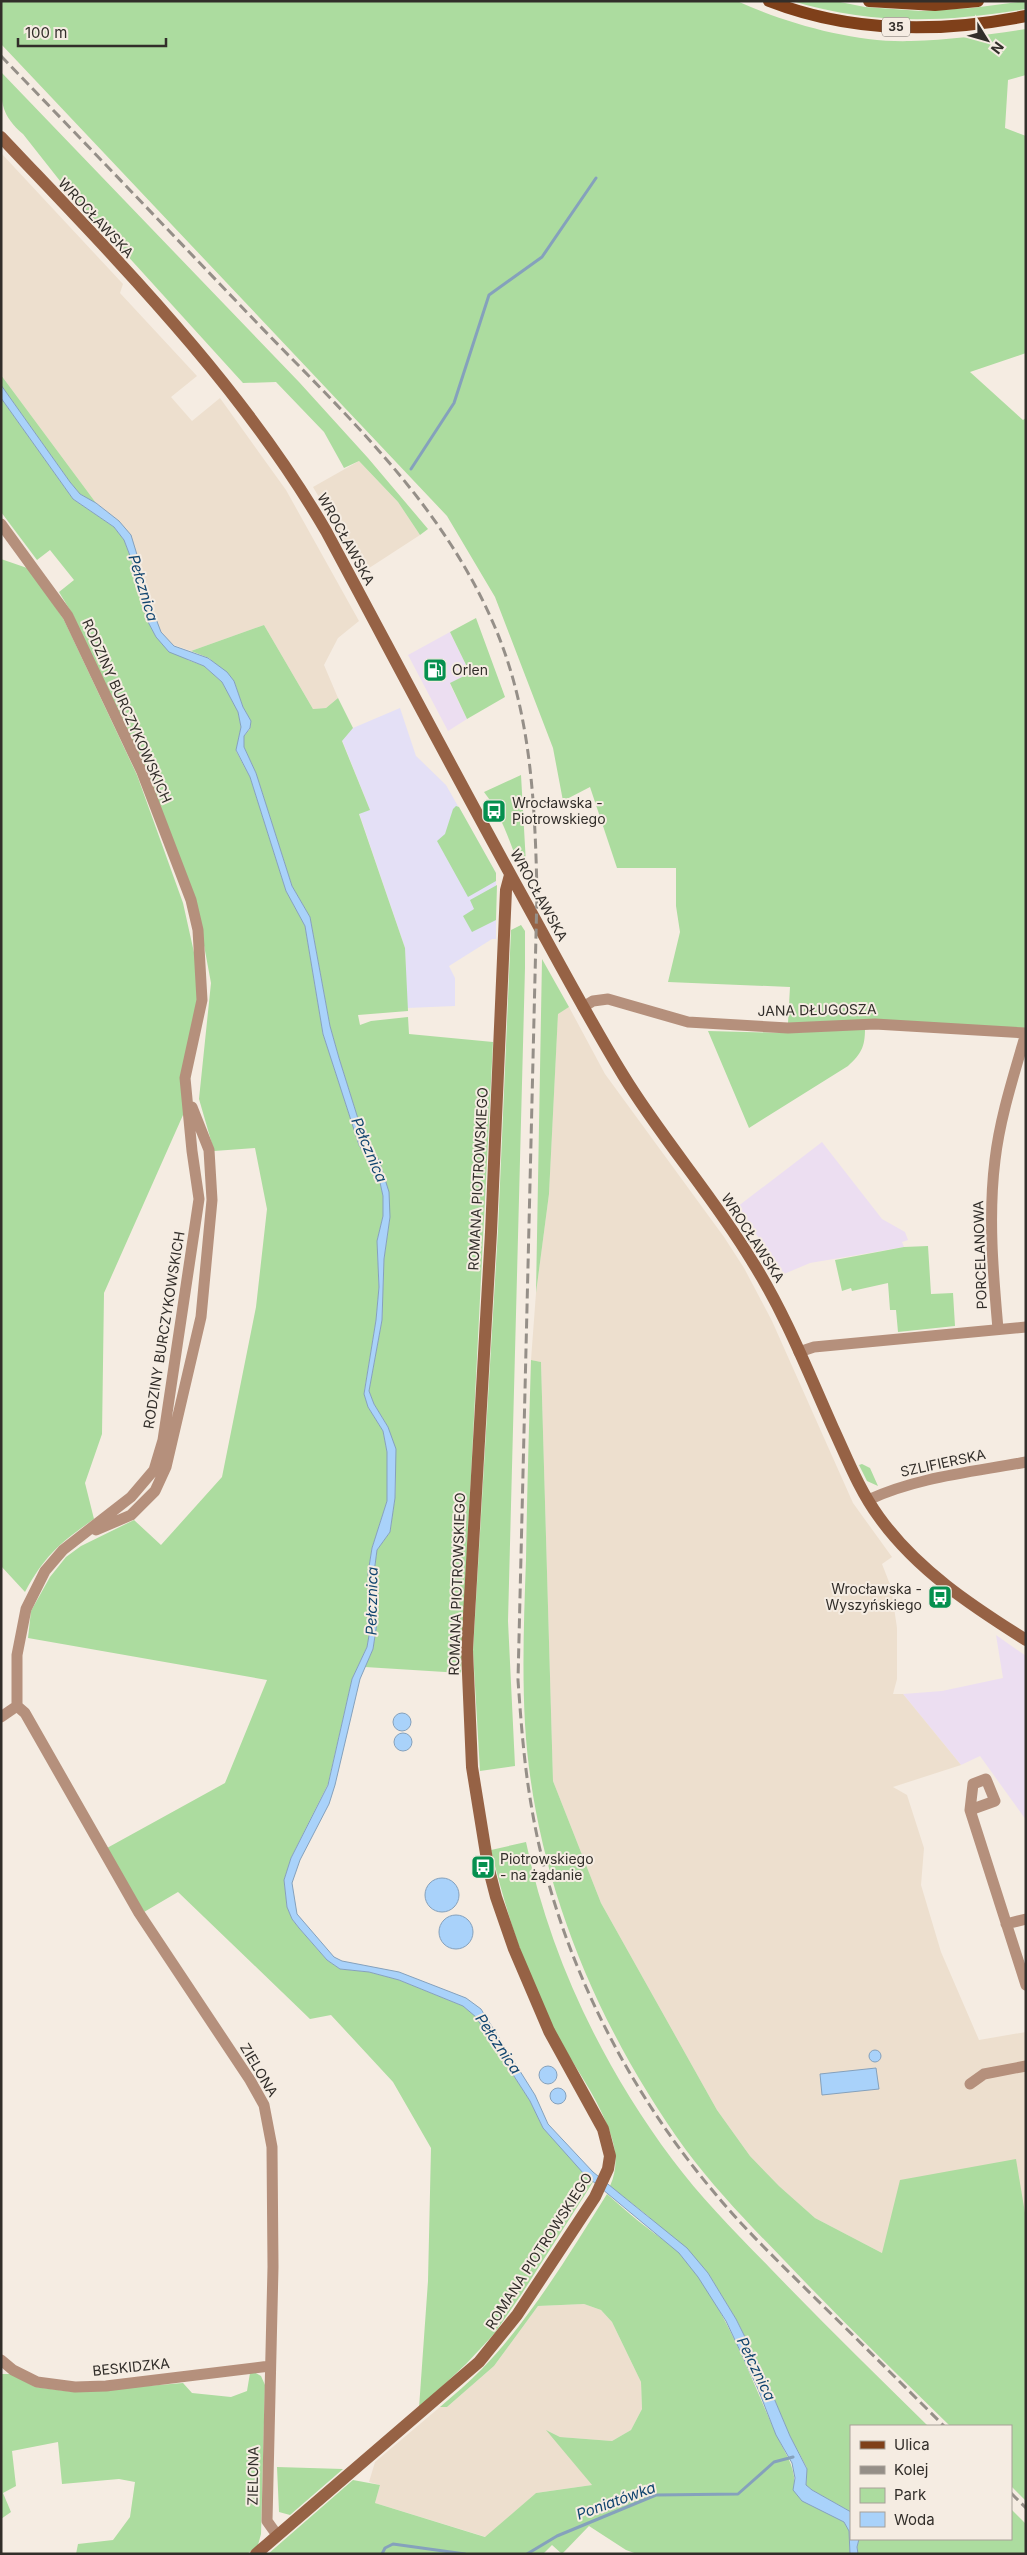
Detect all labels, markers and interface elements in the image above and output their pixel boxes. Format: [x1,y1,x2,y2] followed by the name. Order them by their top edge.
[18,15,165,47] scale bar
[962,15,1012,65] north arrow
[882,18,910,36] road number: 35
[25,23,67,42] text: 100 m
[988,39,1008,58] text: N
[55,174,138,261] street label: WROCŁAWSKA
[314,490,379,588] street label: WROCŁAWSKA
[124,552,163,623] water label: Pełcznica
[79,616,176,805] street label: RODZINY BURCZYKOWSKICH
[422,657,448,683] fuel station icon: Orlen
[452,661,488,678] place label: Orlen
[512,794,606,827] place label: Wrocławska - Piotrowskiego
[481,798,507,824] bus stop icon: Wrocławska - Piotrowskiego
[507,846,572,944] street label: WROCŁAWSKA
[757,1000,877,1019] street label: JANA DŁUGOSZA
[464,1087,491,1271] street label: ROMANA PIOTROWSKIEGO
[347,1114,392,1185] water label: Pełcznica
[718,1190,789,1286] street label: WROCŁAWSKA
[969,1200,990,1310] street label: PORCELANOWA
[139,1230,188,1430] street label: RODZINY BURCZYKOWSKICH
[899,1445,988,1480] street label: SZLIFIERSKA
[445,1492,468,1676] street label: ROMANA PIOTROWSKIEGO
[361,1566,382,1636] water label: Pełcznica
[825,1580,922,1613] place label: Wrocławska - Wyszyńskiego
[927,1584,953,1610] bus stop icon: Wrocławska - Wyszyńskiego
[500,1850,594,1883] place label: Piotrowskiego - na żądanie
[470,1854,496,1880] bus stop icon: Piotrowskiego - na żądanie
[471,2010,525,2078] water label: Pełcznica
[237,2040,282,2100] street label: ZIELONA
[482,2169,596,2332] street label: ROMANA PIOTROWSKIEGO
[733,2334,780,2404] water label: Pełcznica
[91,2354,171,2379] street label: BESKIDZKA
[850,2425,1012,2540] legend
[894,2435,930,2454] text: Ulica
[243,2446,262,2506] street label: ZIELONA
[894,2460,929,2479] text: Kolej
[574,2477,658,2524] water label: Poniatówka
[894,2485,927,2504] text: Park
[894,2510,935,2529] text: Woda

